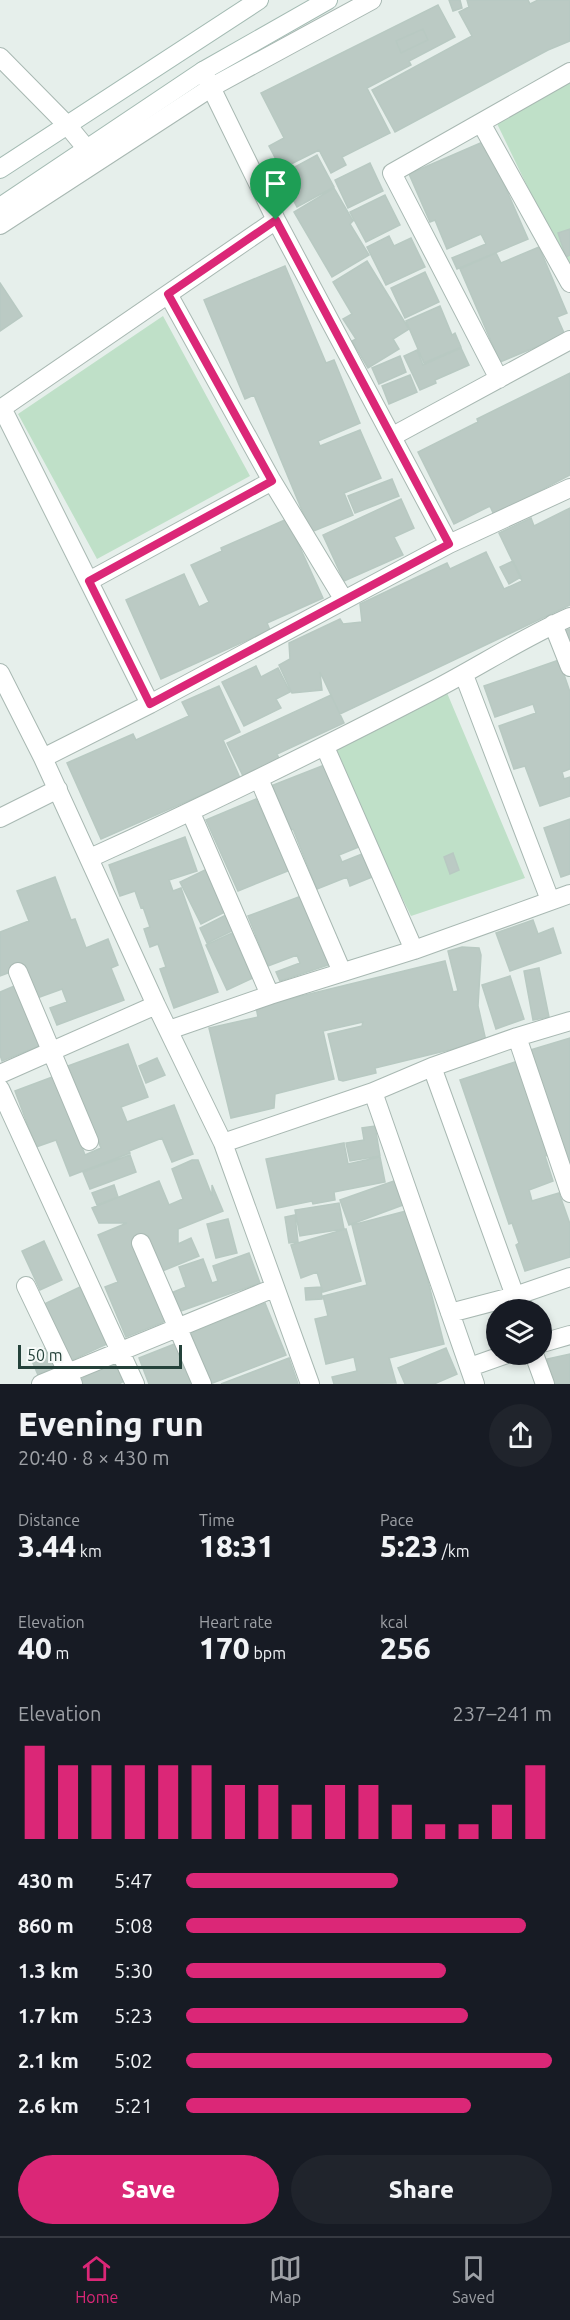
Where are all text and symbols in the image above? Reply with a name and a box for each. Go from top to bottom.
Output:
pin [250,158,301,220]
icon: arrive [259,167,292,200]
map controls [486,1299,552,1365]
button: layers [486,1299,552,1365]
scale bar [18,1342,182,1370]
text: 50 m [27,1346,63,1364]
button: share [489,1404,552,1467]
text: Evening run [18,1405,204,1442]
text: 20:40 · 8 × 430 m [18,1446,170,1469]
text: Distance [18,1511,80,1529]
text: Time [199,1511,235,1529]
text: Pace [380,1511,414,1529]
text: 3.44 [18,1529,76,1563]
text: 18:31 [199,1529,274,1563]
text: 5:23 [380,1529,438,1563]
text: km [76,1542,102,1560]
text: /km [438,1542,470,1560]
text: Elevation [18,1613,85,1631]
text: Heart rate [199,1613,273,1631]
text: kcal [380,1613,408,1631]
text: 40 [18,1631,52,1665]
text: 170 [199,1631,250,1665]
text: 256 [380,1631,431,1665]
text: m [52,1644,69,1662]
text: bpm [250,1644,286,1662]
text: Elevation [18,1702,101,1725]
text: 237–241 m [453,1702,552,1725]
text: 430 m [18,1869,74,1892]
text: 5:47 [114,1869,153,1892]
text: 860 m [18,1914,74,1937]
text: 5:08 [114,1914,153,1937]
text: 1.3 km [18,1959,79,1982]
text: 5:30 [114,1959,153,1982]
text: 1.7 km [18,2004,79,2027]
text: 5:23 [114,2004,153,2027]
text: 2.1 km [18,2049,79,2072]
text: 5:02 [114,2049,153,2072]
text: 2.6 km [18,2094,79,2117]
text: 5:21 [114,2094,153,2117]
button: Save [18,2155,279,2224]
button: Share [291,2155,552,2224]
tab: Home [75,2252,118,2306]
tab: Map [269,2252,302,2306]
tab: Saved [452,2252,495,2306]

